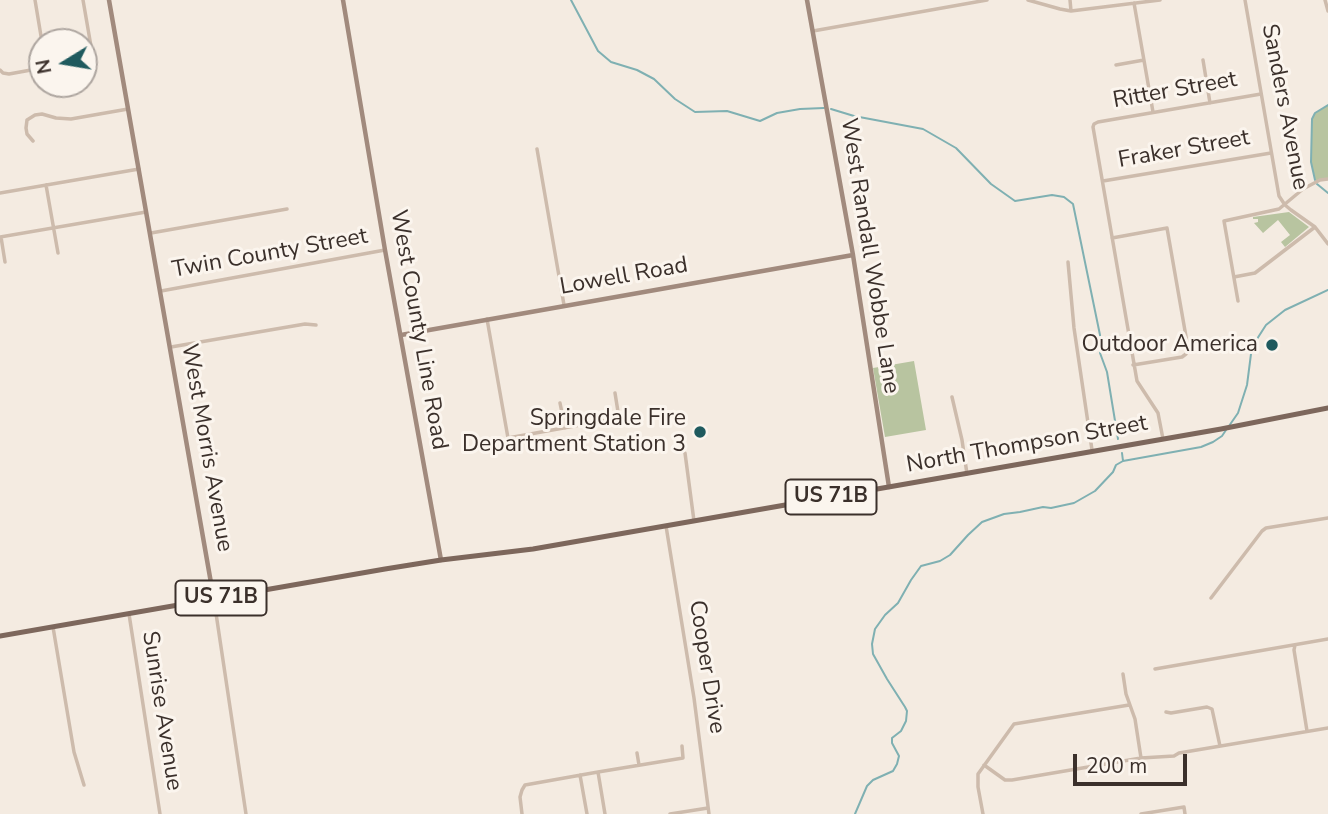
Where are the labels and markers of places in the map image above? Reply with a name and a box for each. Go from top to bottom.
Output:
place label: Outdoor America [1081,331,1258,359]
marker: Outdoor America [1264,337,1280,353]
place label: Springdale Fire Department Station 3 [462,405,686,459]
marker: Springdale Fire Department Station 3 [692,424,708,440]

